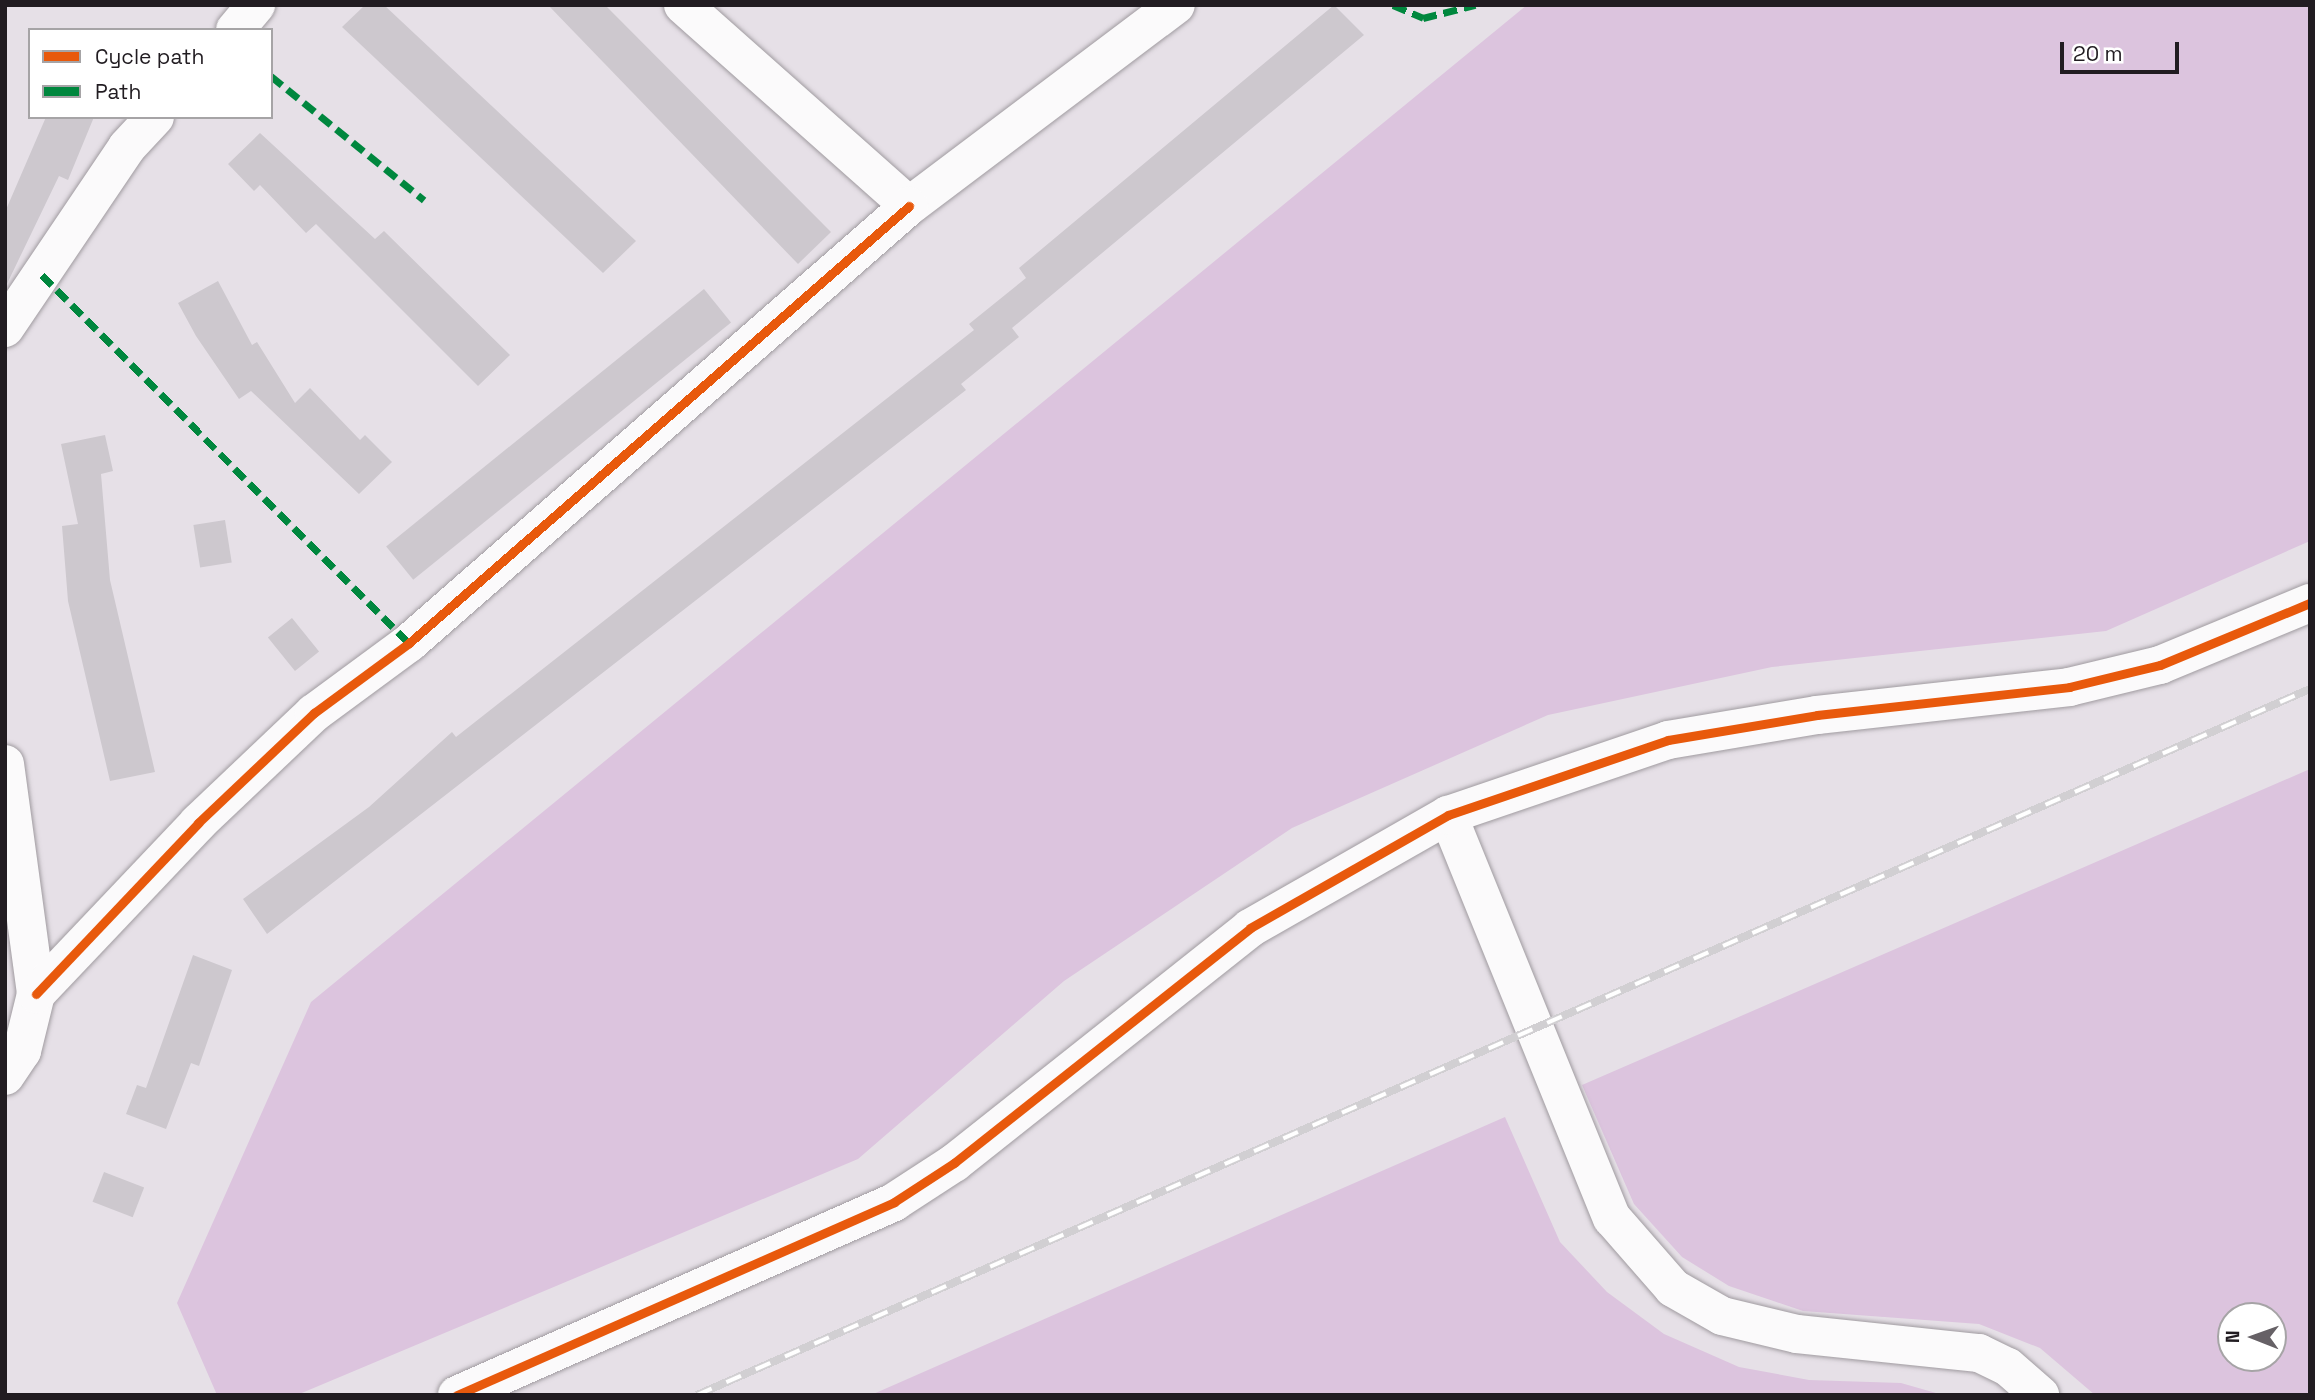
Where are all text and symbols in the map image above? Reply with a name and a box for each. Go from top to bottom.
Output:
legend [28,28,273,119]
scale bar [2063,28,2182,72]
text: 20 m [2073,40,2123,67]
text: Cycle path [95,43,204,70]
text: Path [95,78,141,105]
north arrow [2217,1302,2287,1372]
text: N [2220,1330,2245,1343]

